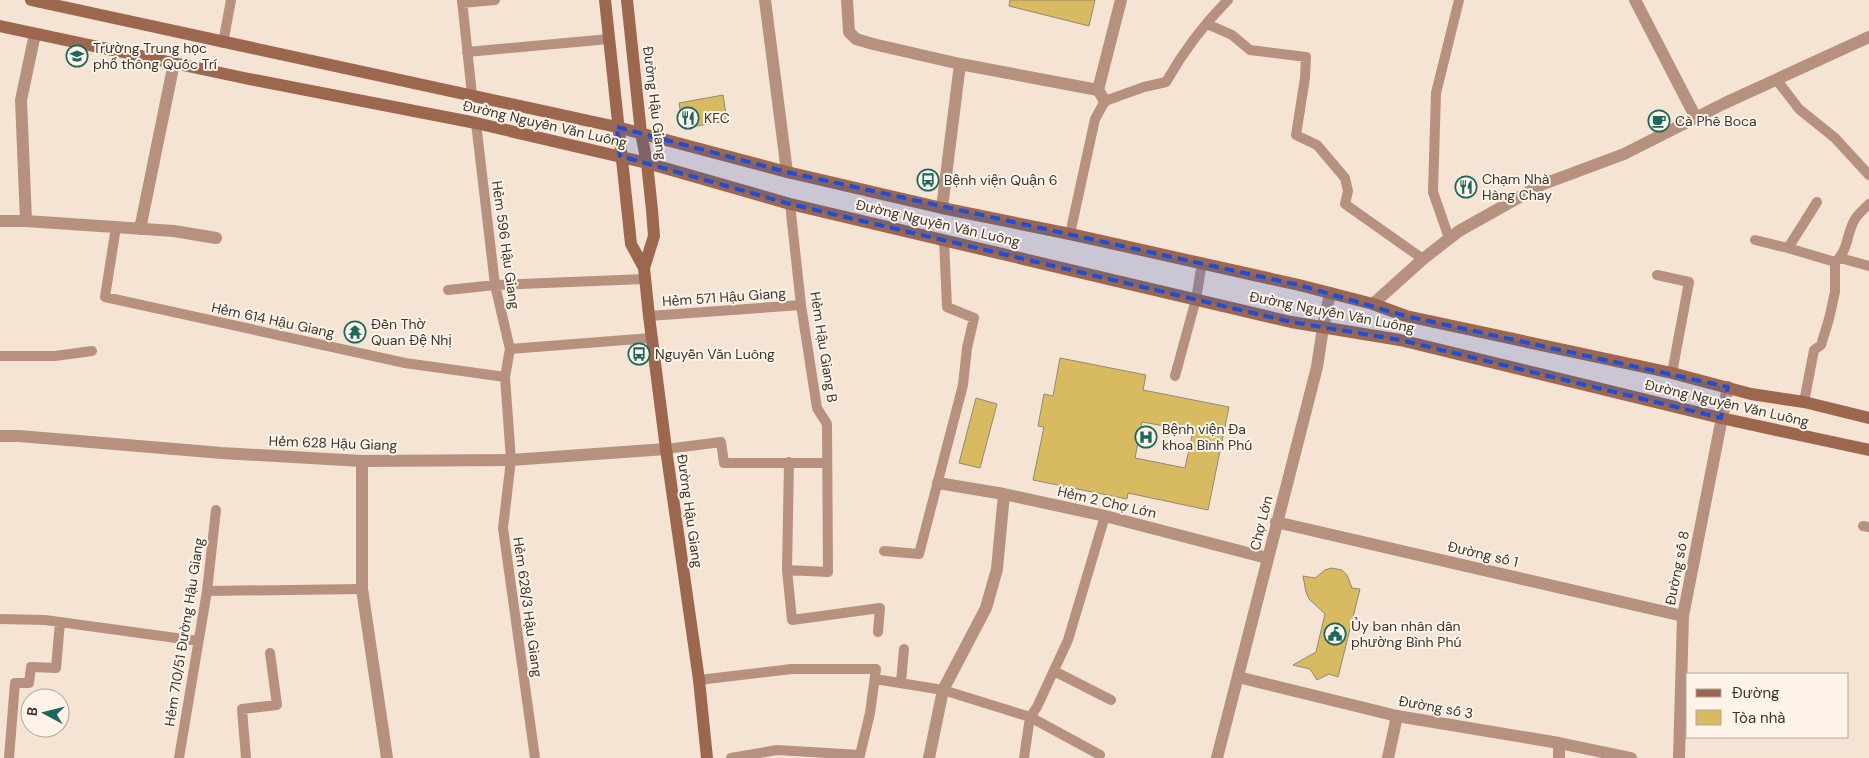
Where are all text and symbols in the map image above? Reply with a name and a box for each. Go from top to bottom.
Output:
place label: Trường Trung học phổ thông Quốc Trí [93,39,218,73]
school or university icon: Trường Trung học phổ thông Quốc Trí [65,44,89,68]
street label: Đường Hậu Giang [639,45,671,161]
street label: Đường Nguyễn Văn Luông [461,96,629,152]
restaurant icon: KFC [676,106,700,130]
place label: KFC [704,109,730,127]
cafe icon: Cà Phê Boca [1647,109,1671,133]
place label: Cà Phê Boca [1675,112,1757,130]
bus stop icon: Bệnh viện Quận 6 [916,168,940,192]
place label: Chạm Nhà Hàng Chay [1482,170,1552,204]
place label: Bệnh viện Quận 6 [944,171,1058,189]
restaurant icon: Chạm Nhà Hàng Chay [1454,175,1478,199]
street label: Hẻm 596 Hậu Giang [488,180,524,311]
street label: Đường Nguyễn Văn Luông [854,195,1022,251]
street label: Hẻm 571 Hậu Giang [662,284,787,310]
street label: Đường Nguyễn Văn Luông [1248,287,1416,337]
street label: Hẻm Hậu Giang B [806,290,842,404]
street label: Hẻm 614 Hậu Giang [210,298,336,342]
place label: Đền Thờ Quan Đệ Nhị [371,315,452,349]
temple icon: Đền Thờ Quan Đệ Nhị [343,320,367,344]
bus stop icon: Nguyễn Văn Luông [627,342,651,366]
place label: Nguyễn Văn Luông [655,345,775,363]
street label: Đường Nguyễn Văn Luông [1643,375,1811,431]
place label: Bệnh viện Đa khoa Bình Phú [1162,420,1252,454]
hospital icon: Bệnh viện Đa khoa Bình Phú [1134,425,1158,449]
street label: Hẻm 628 Hậu Giang [268,432,398,454]
street label: Đường Hậu Giang [673,453,707,569]
street label: Hẻm 2 Chợ Lớn [1056,482,1158,522]
street label: Chợ Lớn [1246,494,1276,552]
street label: Đường số 8 [1661,529,1693,607]
street label: Hẻm 710/51 Đường Hậu Giang [160,536,208,728]
street label: Hẻm 628/3 Hậu Giang [509,536,547,678]
street label: Đường số 1 [1446,537,1520,571]
place label: Ủy ban nhân dân phường Bình Phú [1351,617,1462,651]
public building icon: Ủy ban nhân dân phường Bình Phú [1323,622,1347,646]
legend [1686,673,1849,738]
text: Đường [1732,683,1780,703]
north arrow [20,688,70,738]
street label: Đường số 3 [1397,692,1475,722]
text: B [23,706,42,717]
text: Tòa nhà [1732,708,1786,728]

